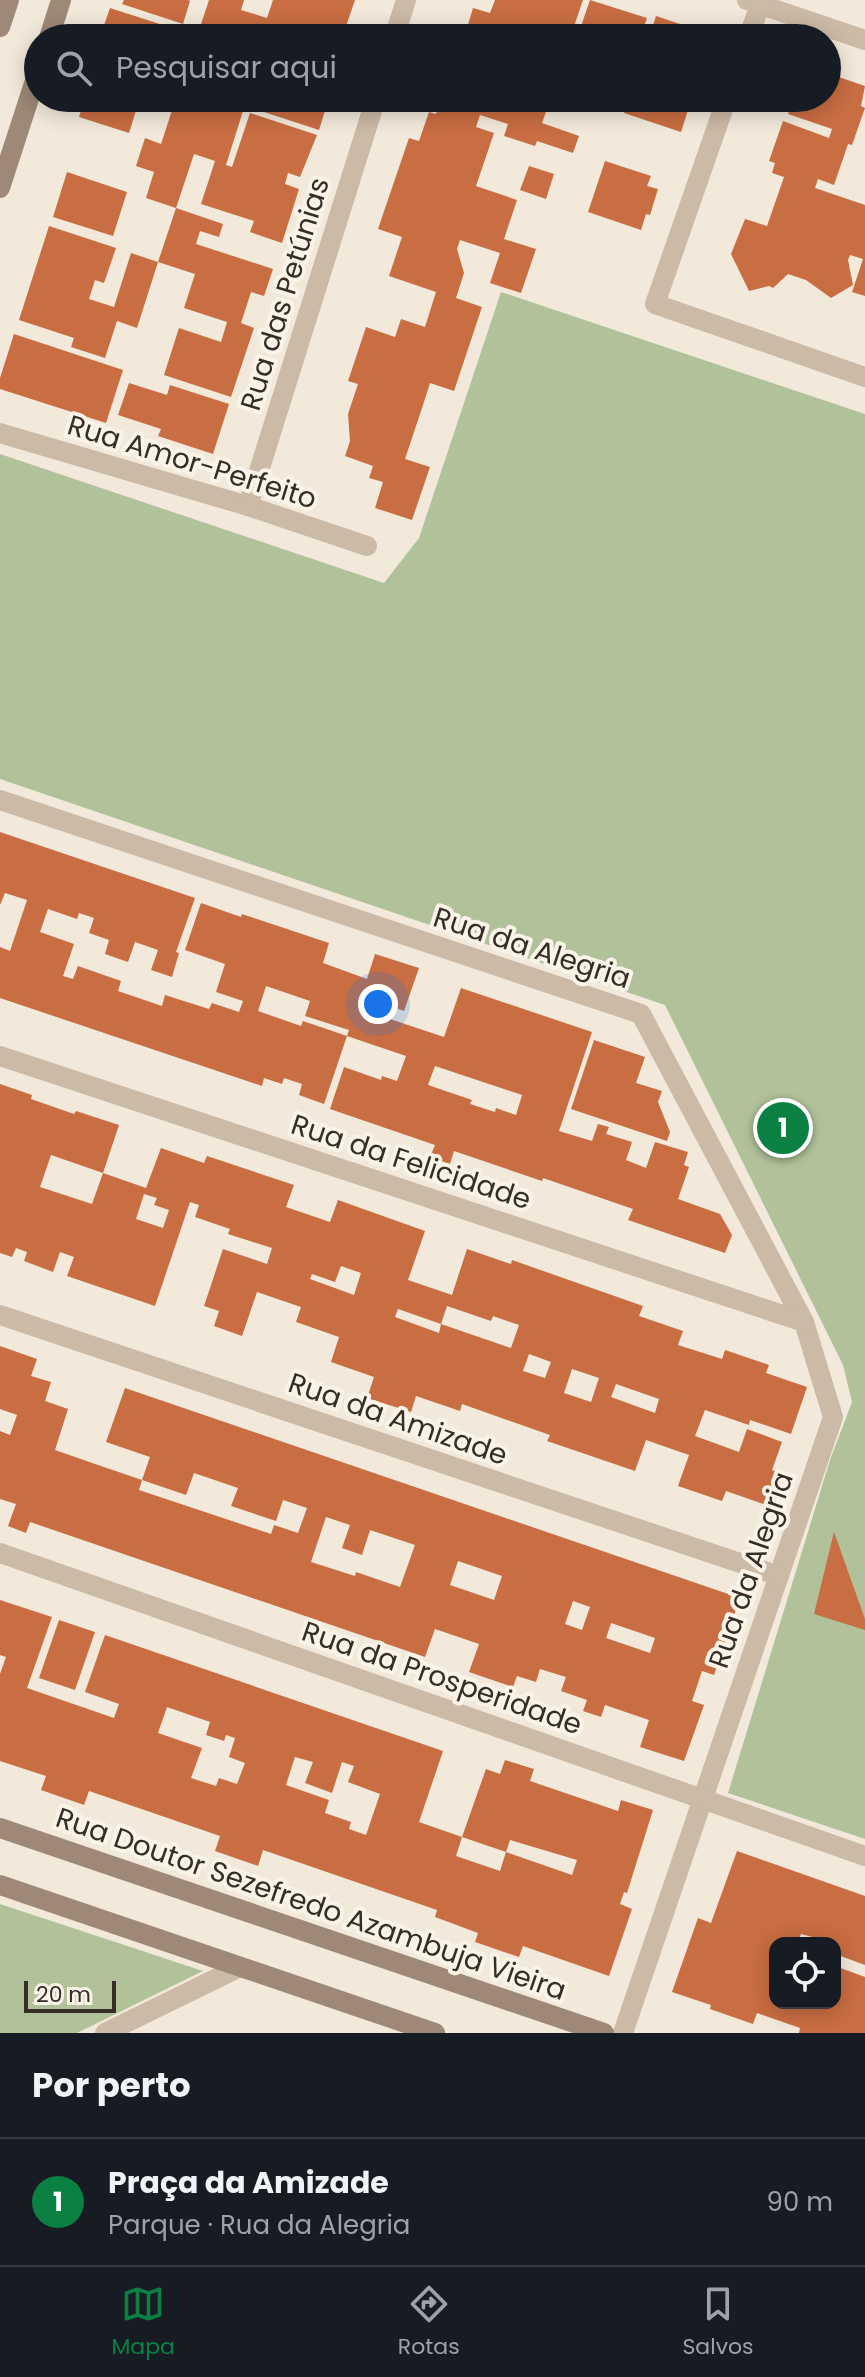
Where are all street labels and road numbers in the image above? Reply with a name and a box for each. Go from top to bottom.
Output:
street label: Rua das Petúnias [231,173,339,415]
street label: Rua Amor-Perfeito [63,406,321,518]
street label: Rua da Alegria [428,898,636,998]
street label: Rua da Felicidade [286,1105,536,1219]
street label: Rua da Amizade [283,1363,513,1475]
street label: Rua da Alegria [699,1467,803,1673]
street label: Rua da Prosperidade [297,1612,587,1744]
street label: Rua Doutor Sezefredo Azambuja Vieira [51,1798,571,2010]

